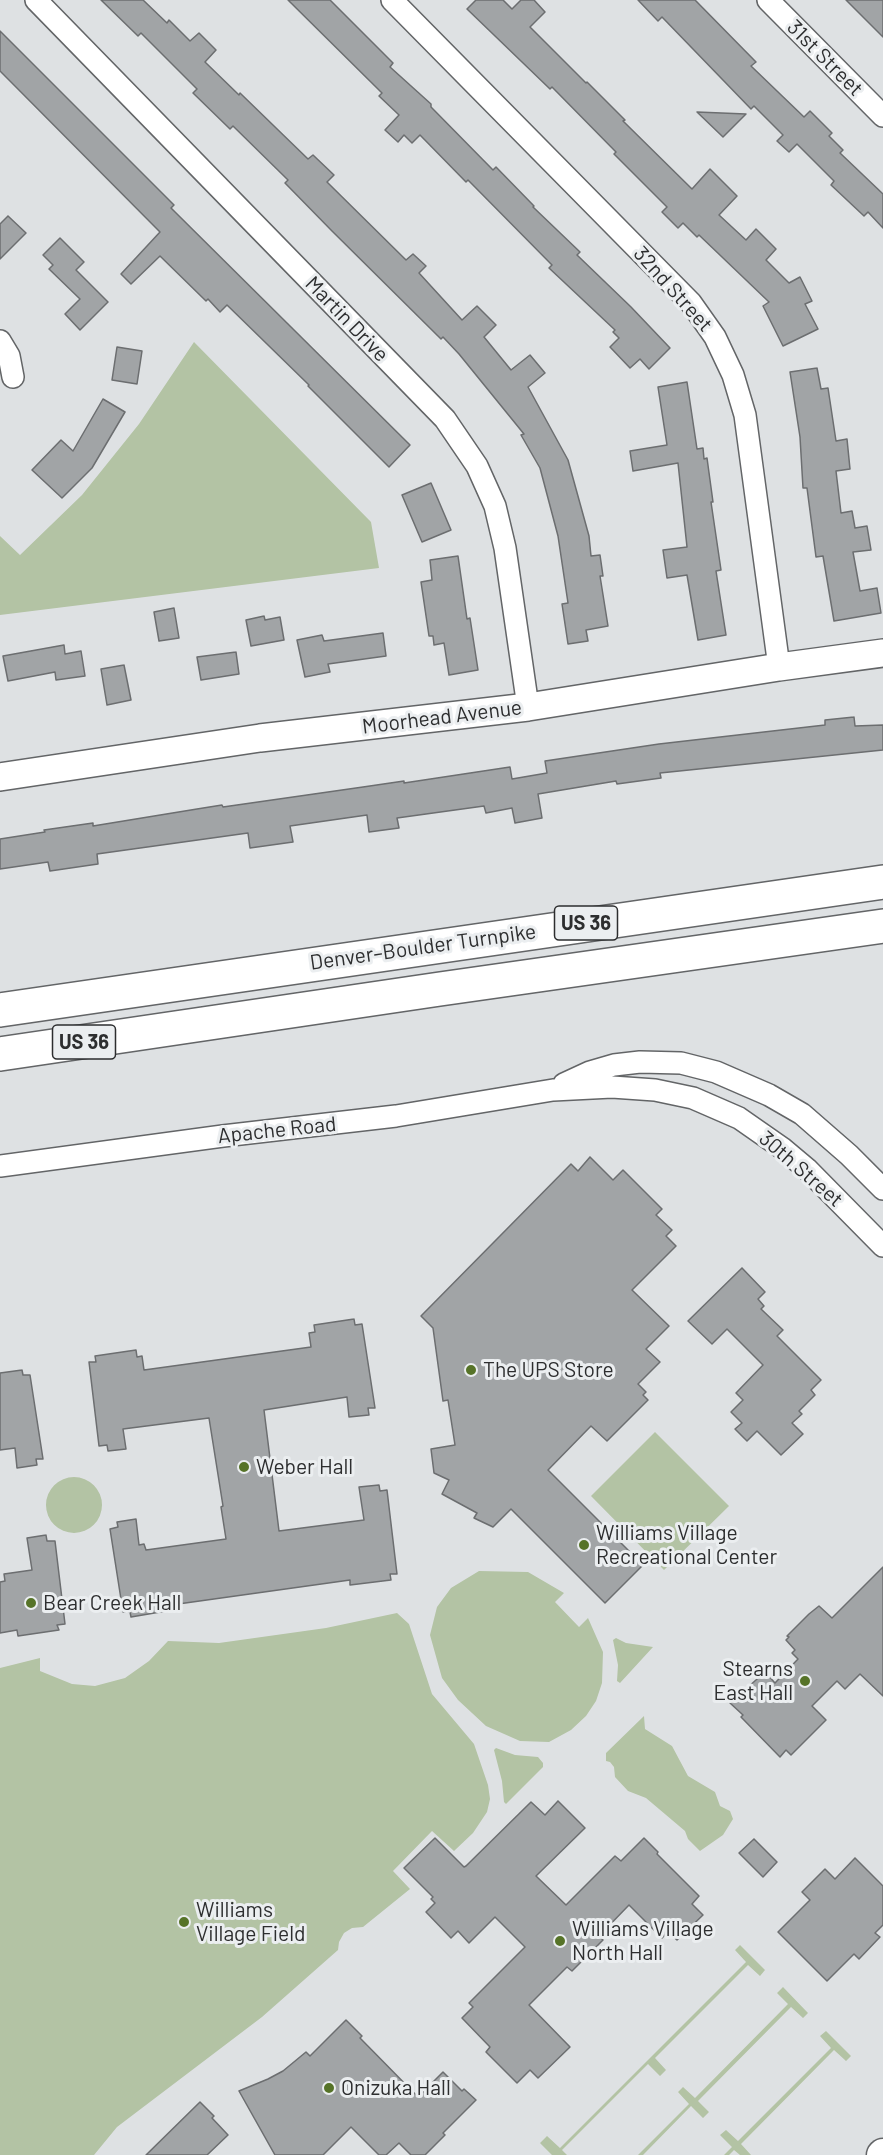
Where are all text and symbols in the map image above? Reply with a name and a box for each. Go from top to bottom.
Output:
street label: 31st Street [782,15,868,101]
street label: 32nd Street [628,241,718,337]
street label: Martin Drive [300,271,394,367]
street label: Moorhead Avenue [361,695,523,739]
road number: US 36 [554,906,618,940]
street label: Denver–Boulder Turnpike [308,919,538,975]
road number: US 36 [52,1025,116,1059]
street label: Apache Road [217,1111,337,1149]
street label: 30th Street [754,1126,848,1212]
place label: The UPS Store [483,1357,614,1383]
marker: The UPS Store [464,1363,478,1377]
place label: Weber Hall [256,1454,353,1480]
marker: Weber Hall [237,1460,251,1474]
place label: Williams Village Recreational Center [596,1520,777,1570]
marker: Williams Village Recreational Center [577,1538,591,1552]
place label: Bear Creek Hall [43,1590,181,1616]
marker: Bear Creek Hall [24,1596,38,1610]
place label: Stearns East Hall [714,1656,793,1706]
marker: Stearns East Hall [798,1674,812,1688]
place label: Williams Village Field [196,1897,306,1947]
marker: Williams Village Field [177,1915,191,1929]
place label: Williams Village North Hall [572,1916,714,1966]
marker: Williams Village North Hall [553,1934,567,1948]
place label: Onizuka Hall [341,2075,451,2101]
marker: Onizuka Hall [322,2081,336,2095]

